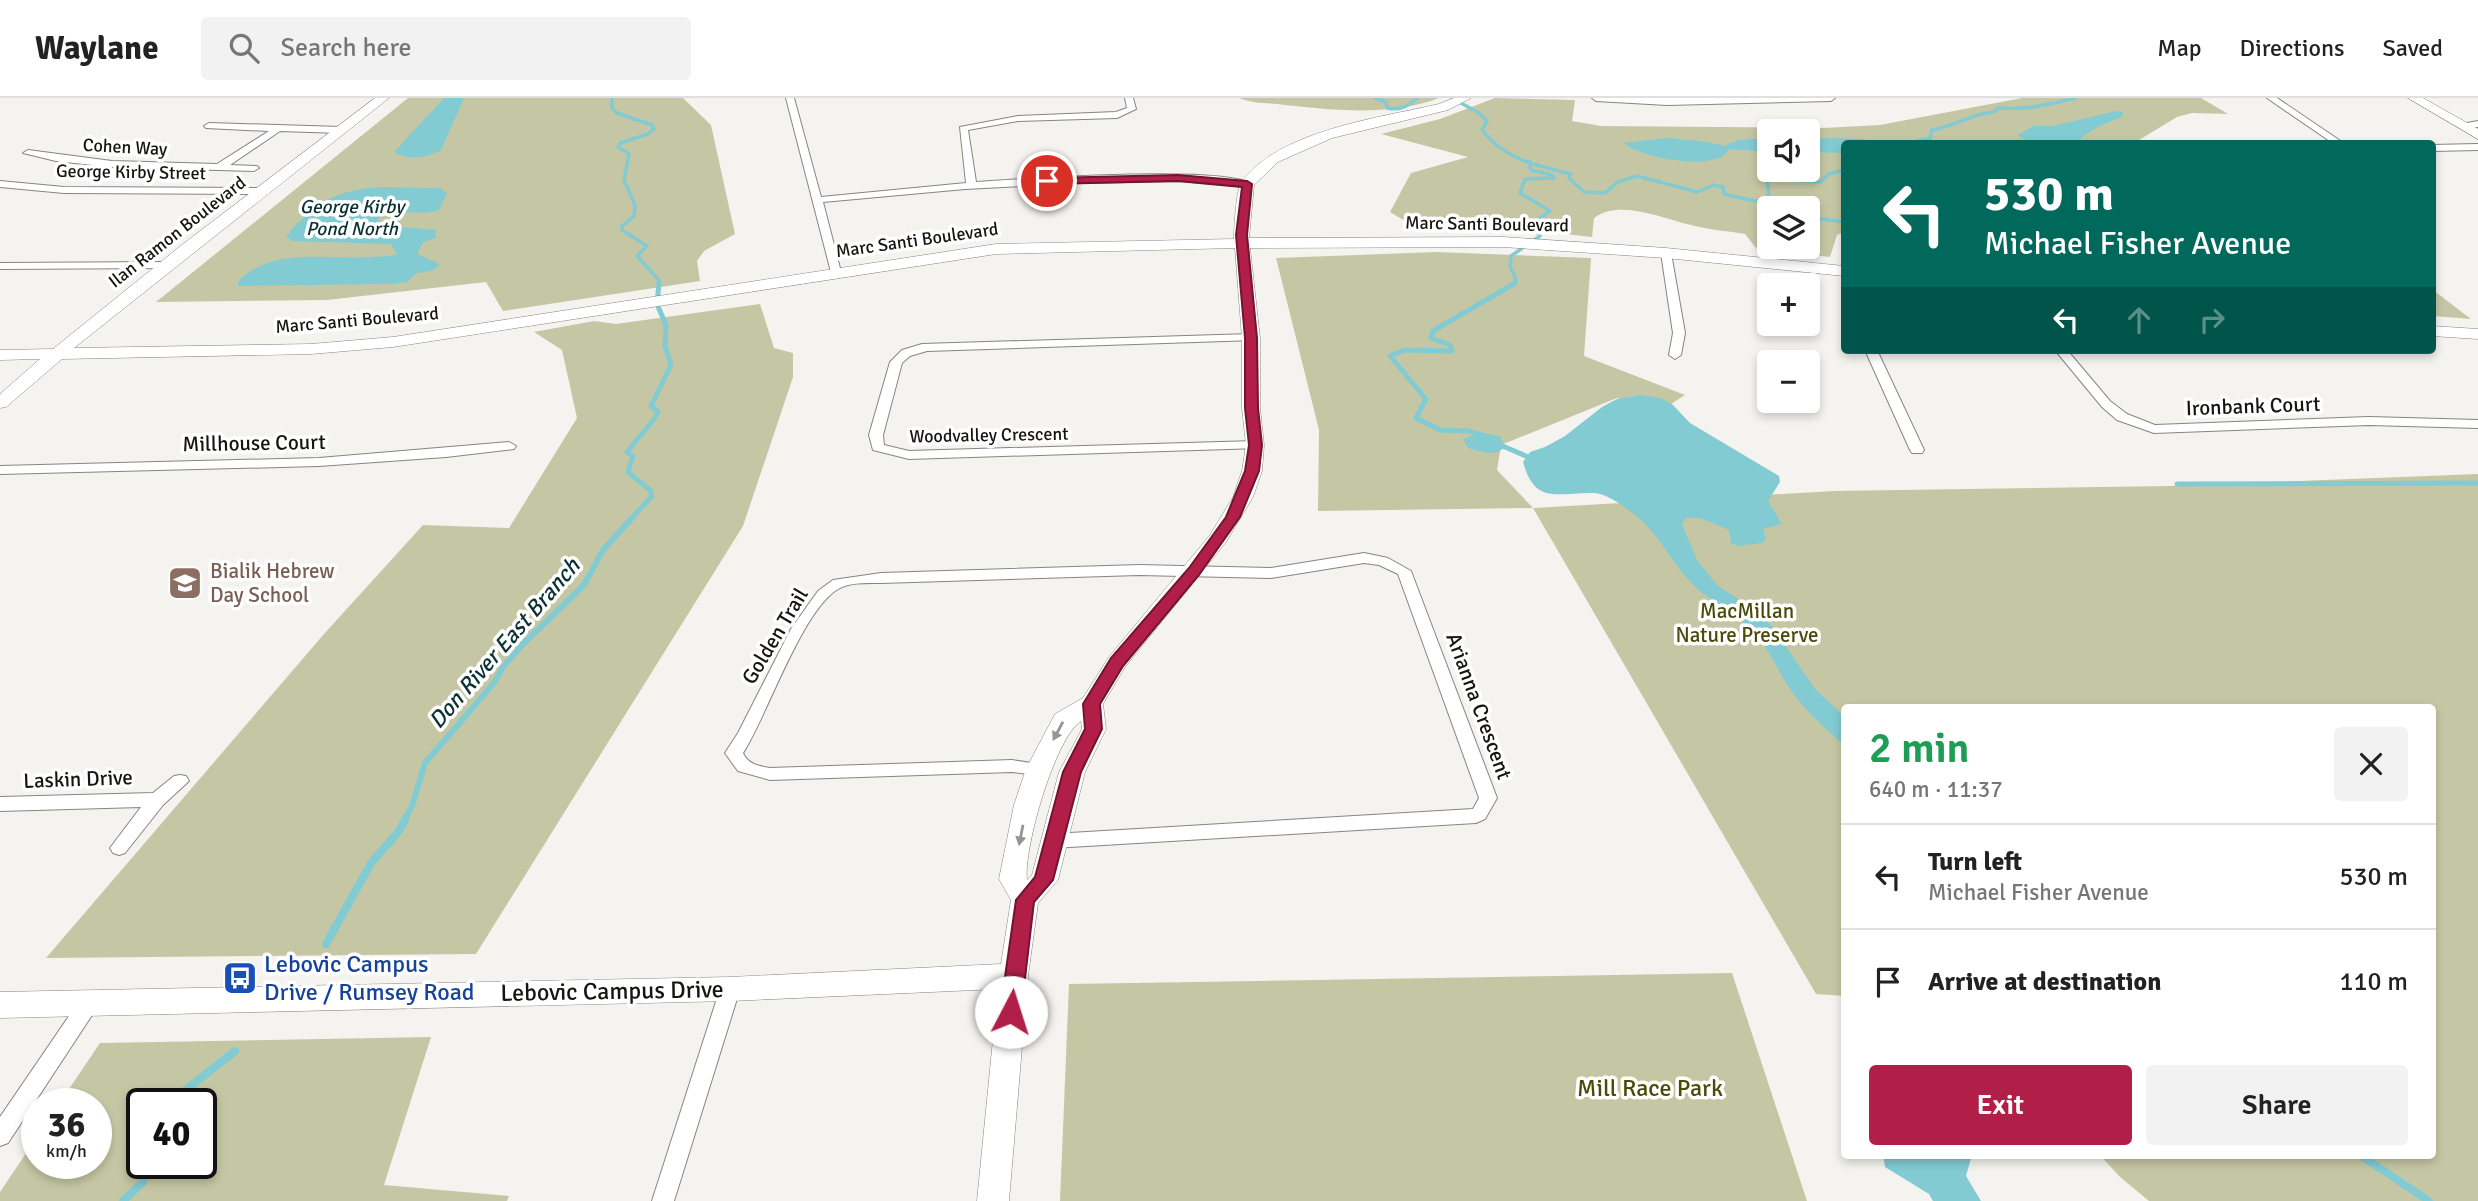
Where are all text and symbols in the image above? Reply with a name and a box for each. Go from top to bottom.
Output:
search box [201,17,691,80]
text: Waylane [35,28,159,69]
icon: search [225,29,263,67]
text: Search here [281,32,412,64]
text: Map [2157,33,2202,63]
text: Directions [2240,33,2345,63]
text: Saved [2383,33,2443,63]
map controls [1757,119,1820,413]
button: sound [1757,119,1820,182]
street label: Cohen Way [82,134,168,160]
pin [1017,151,1077,211]
street label: George Kirby Street [56,160,206,184]
icon: arrive [1028,162,1066,200]
text: 530 m [1984,164,2114,224]
icon: left [1869,168,1960,259]
street label: Ilan Ramon Boulevard [104,172,250,292]
water label: George Kirby Pond North [300,195,406,241]
button: layers [1757,196,1820,259]
street label: Marc Santi Boulevard [1405,212,1569,236]
street label: Marc Santi Boulevard [834,218,1000,262]
text: Michael Fisher Avenue [1984,224,2291,263]
button: + [1757,273,1820,336]
icon: left [2047,301,2085,339]
icon: ahead [2120,301,2158,339]
icon: right [2193,301,2231,339]
street label: Marc Santi Boulevard [274,302,440,338]
button: − [1757,350,1820,413]
street label: Ironbank Court [2185,391,2321,421]
street label: Woodvalley Crescent [909,423,1069,447]
street label: Millhouse Court [182,429,326,457]
water label: Don River East Branch [422,551,587,735]
place label: Bialik Hebrew Day School [210,558,334,608]
school or university icon: Bialik Hebrew Day School [166,564,204,602]
street label: Golden Trail [736,583,814,689]
park label: MacMillan Nature Preserve [1675,598,1819,648]
street label: Arianna Crescent [1440,629,1518,783]
one-way arrow [1053,721,1065,741]
text: 2 min [1869,723,1970,774]
button: close [2334,727,2408,801]
street label: Laskin Drive [23,764,133,794]
text: 640 m · 11:37 [1869,775,2003,804]
one-way arrow [1015,824,1026,846]
text: Turn left [1928,846,2022,878]
icon: left [1869,858,1907,896]
text: 530 m [2339,861,2408,893]
text: Michael Fisher Avenue [1928,878,2149,907]
place label: Lebovic Campus Drive / Rumsey Road [264,949,475,1007]
bus stop icon: Lebovic Campus Drive / Rumsey Road [221,959,259,997]
icon: arrive [1869,963,1907,1001]
text: Arrive at destination [1928,966,2161,998]
text: 110 m [2339,966,2408,998]
street label: Lebovic Campus Drive [500,974,724,1008]
position arrow [974,975,1048,1049]
button: Exit [1869,1065,2132,1145]
button: Share [2146,1065,2408,1145]
park label: Mill Race Park [1577,1073,1723,1103]
speed limit sign: 40 [126,1088,217,1179]
text: 36 [48,1103,85,1146]
text: km/h [46,1140,87,1162]

